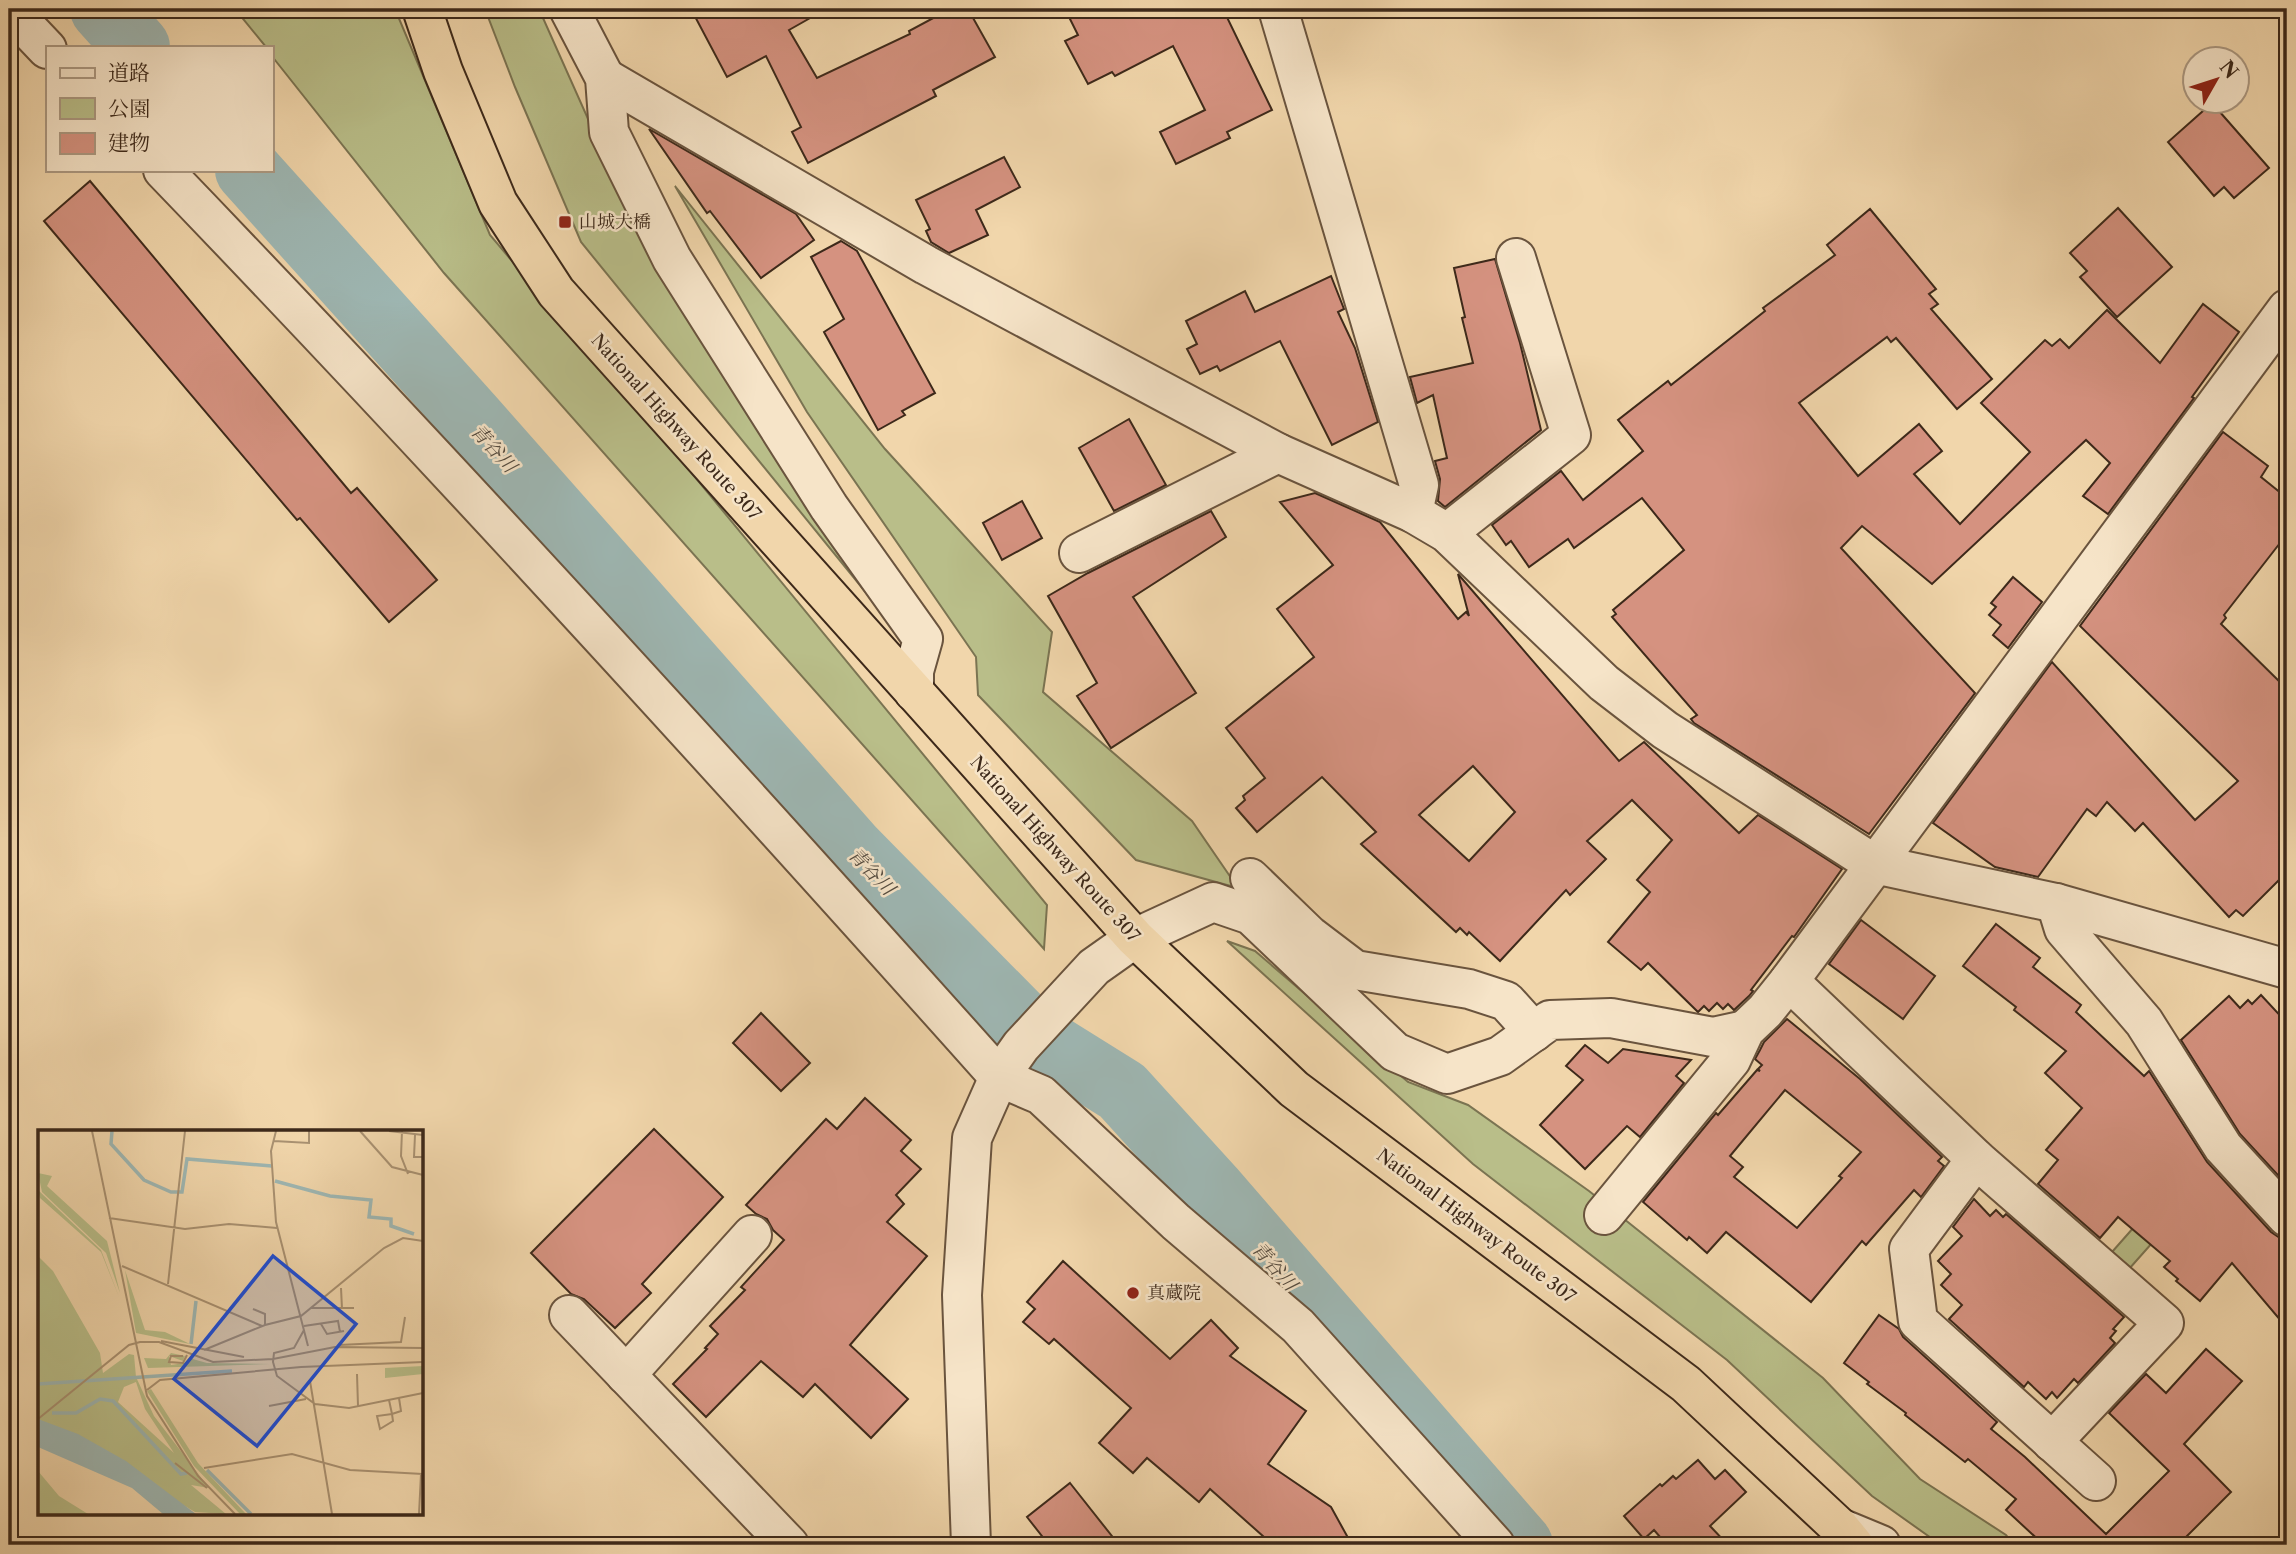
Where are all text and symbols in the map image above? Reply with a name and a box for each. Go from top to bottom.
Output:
legend [46,46,273,172]
north arrow [2180,46,2250,116]
text: N [2215,56,2243,83]
text: 道路 [108,60,150,85]
text: 公園 [108,96,150,121]
text: 建物 [108,130,150,155]
place label: 山城大橋 [579,211,651,233]
marker: 山城大橋 [557,214,573,230]
street label: National Highway Route 307 [586,329,766,525]
water label: 青谷川 [466,419,523,479]
street label: National Highway Route 307 [965,751,1145,947]
water label: 青谷川 [844,843,901,901]
inset map [38,1130,424,1516]
street label: National Highway Route 307 [1372,1144,1580,1308]
water label: 青谷川 [1247,1237,1303,1297]
place label: 真蔵院 [1147,1282,1201,1304]
marker: 真蔵院 [1125,1285,1141,1301]

